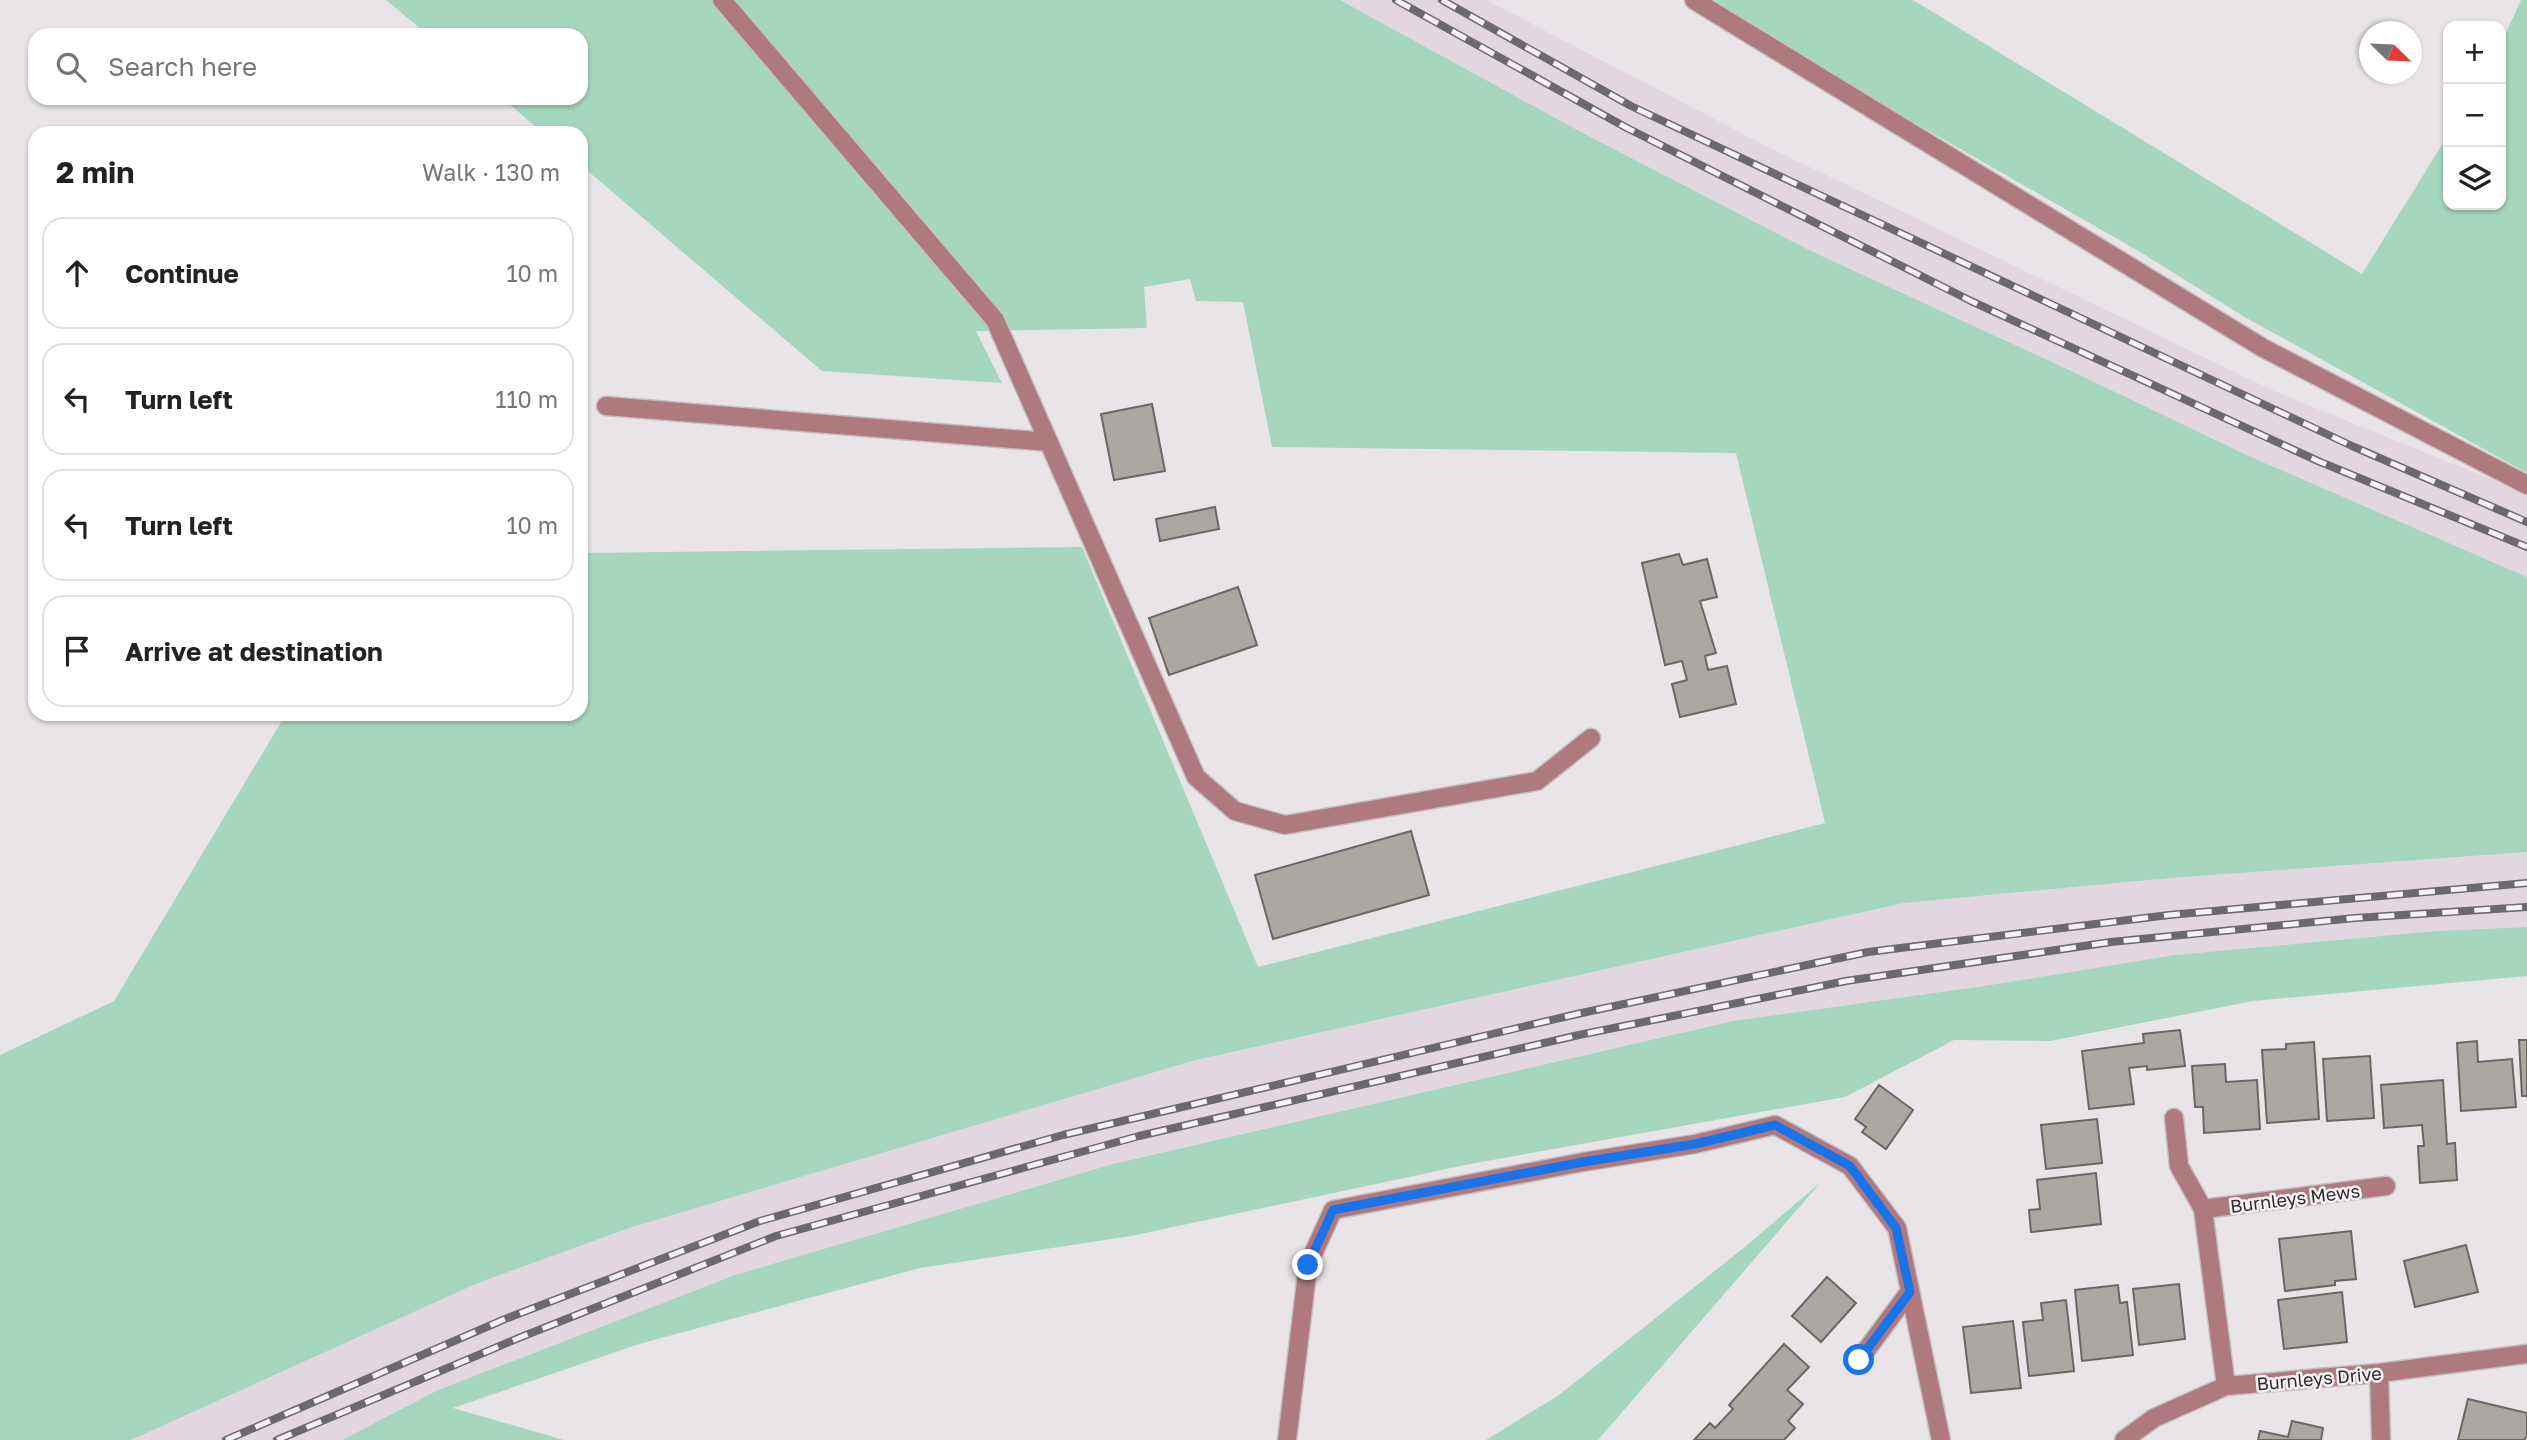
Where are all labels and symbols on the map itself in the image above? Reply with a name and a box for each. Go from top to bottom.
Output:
north arrow [2359,21,2422,84]
street label: Burnleys Mews [2229,1179,2361,1217]
route end [1292,1249,1323,1280]
route start [1843,1344,1874,1375]
street label: Burnleys Drive [2256,1362,2382,1394]

